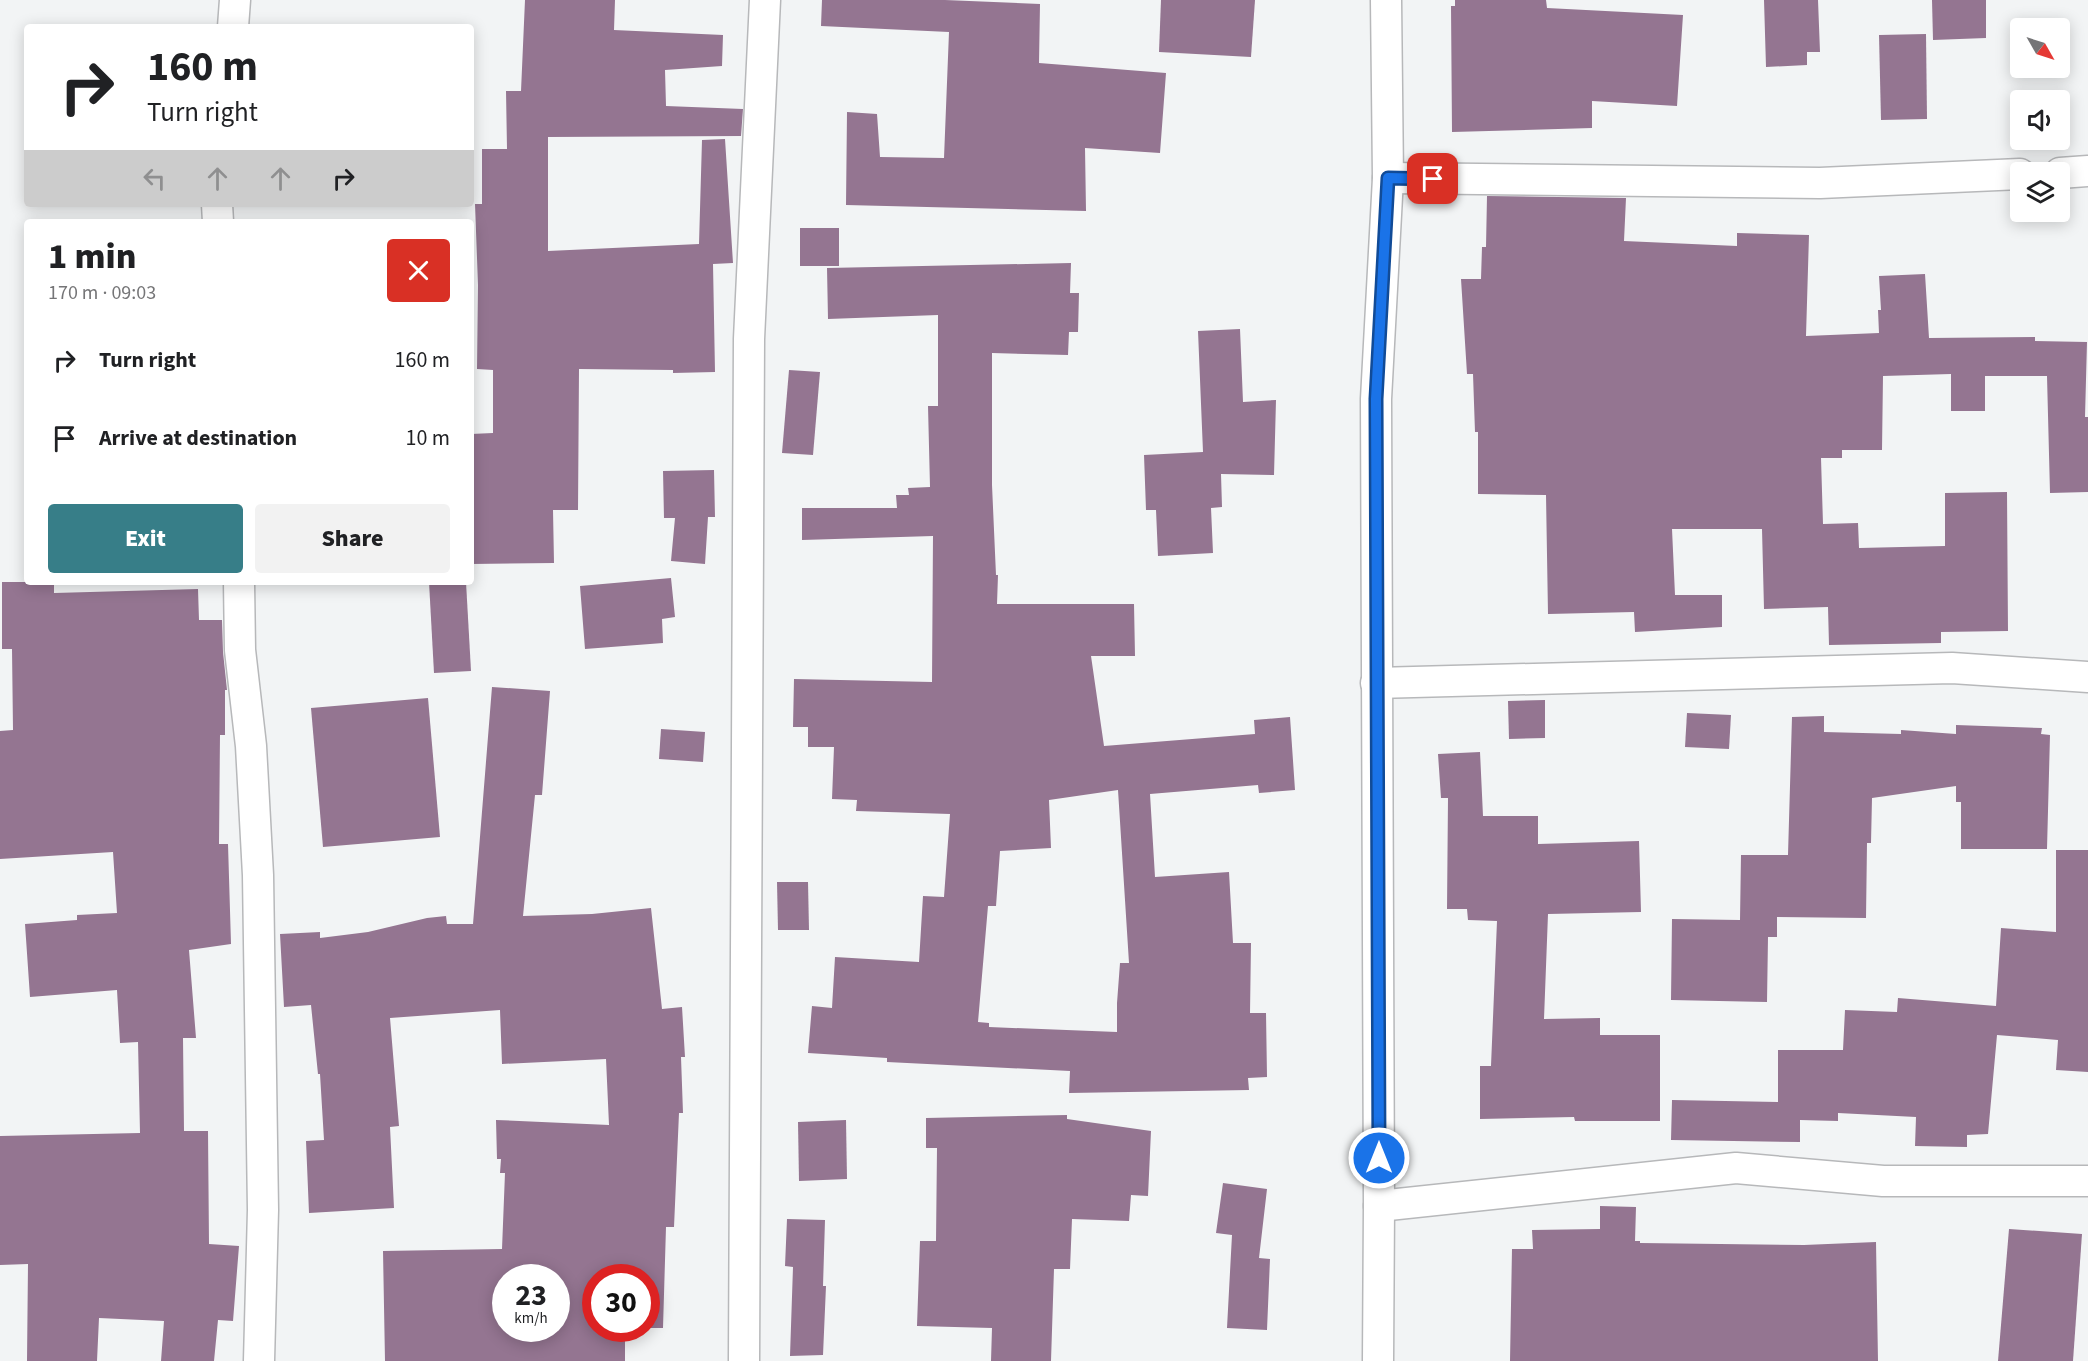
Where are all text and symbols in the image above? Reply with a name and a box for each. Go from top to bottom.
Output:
north arrow [2010,18,2070,78]
map controls [2010,18,2070,222]
text: 160 m [147,37,258,97]
icon: right [48,48,126,126]
button: sound [2010,90,2070,150]
text: Turn right [147,93,258,132]
pin [1407,153,1458,204]
icon: left [138,162,171,195]
icon: ahead [201,162,234,195]
icon: ahead [264,162,297,195]
icon: right [327,162,360,195]
icon: arrive [1416,162,1449,195]
button: layers [2010,162,2070,222]
text: 1 min [48,231,136,282]
button: close [387,239,450,302]
text: 170 m · 09:03 [48,279,156,307]
icon: right [48,344,81,377]
text: Turn right [99,344,196,376]
text: 160 m [395,344,450,376]
icon: arrive [48,422,81,455]
text: Arrive at destination [99,422,297,454]
text: 10 m [405,422,450,454]
button: Exit [48,504,243,573]
button: Share [255,504,450,573]
position arrow [1347,1126,1411,1190]
speed limit sign: 30 [582,1264,660,1342]
text: 23 [515,1274,547,1317]
text: km/h [514,1308,548,1329]

